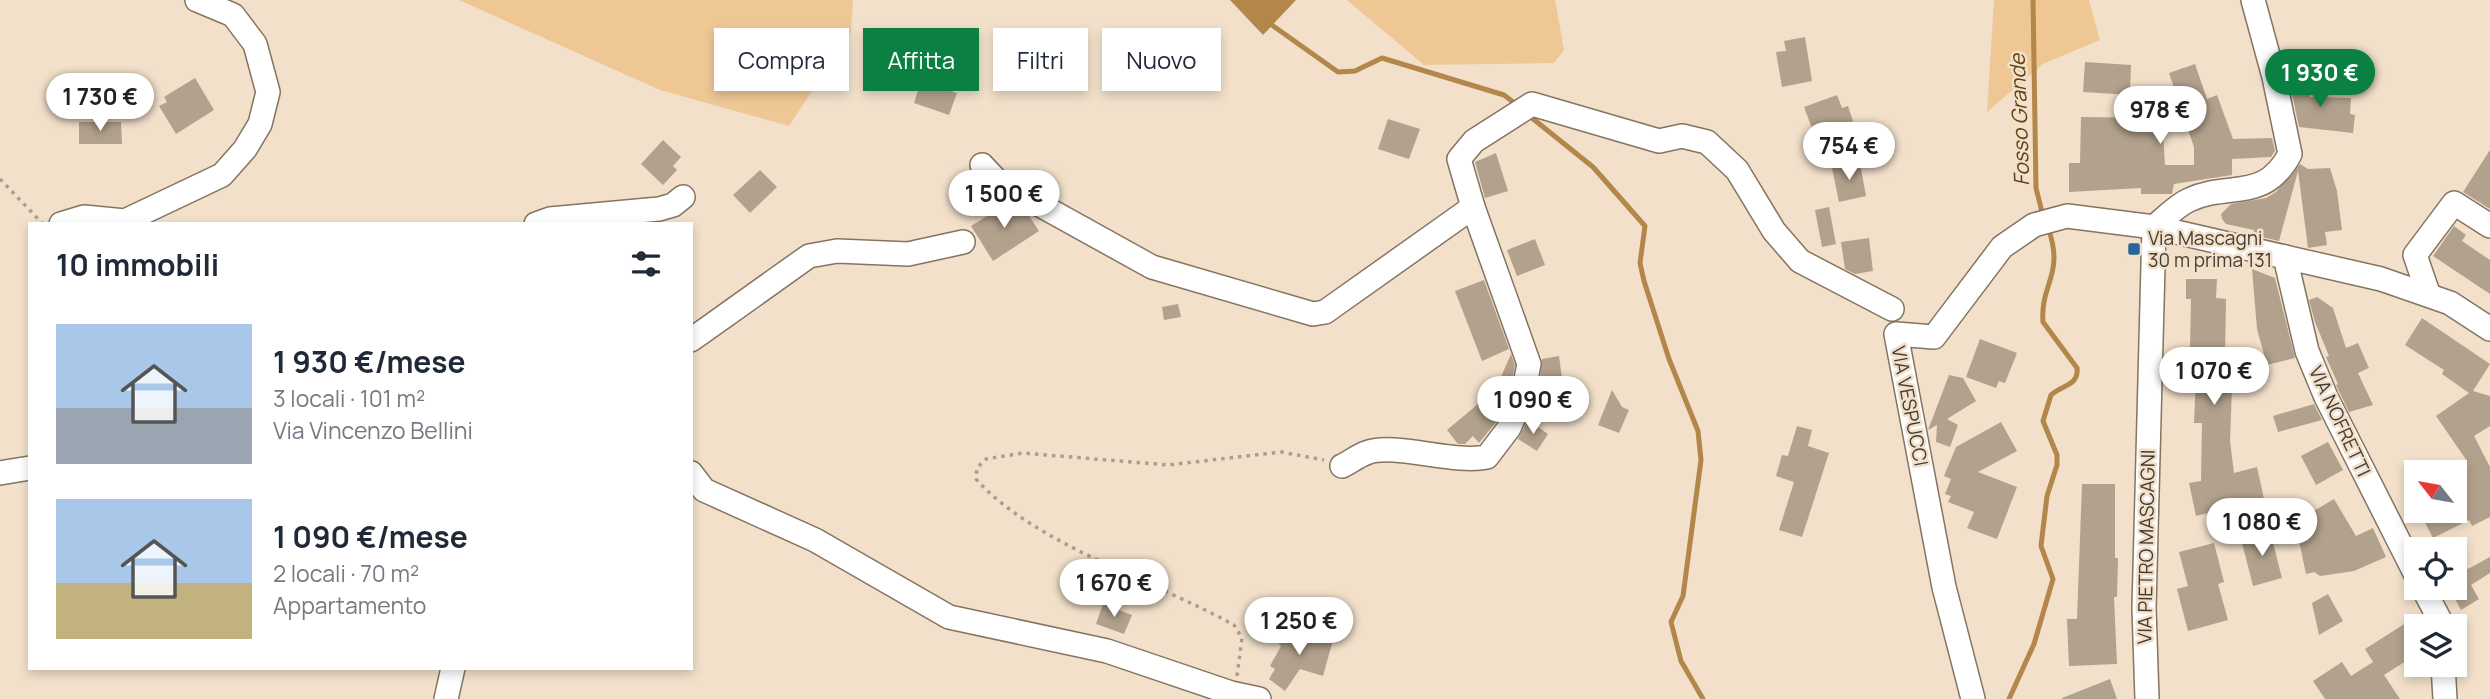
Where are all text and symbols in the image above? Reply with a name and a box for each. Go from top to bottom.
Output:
chip: Compra [714,28,849,91]
chip: Affitta [863,28,979,91]
chip: Filtri [993,28,1088,91]
chip: Nuovo [1102,28,1221,91]
pin: 1 930 € [2255,50,2385,109]
water label: Fosso Grande [2003,52,2035,186]
text: 1 930 € [2281,56,2359,88]
pin: 1 730 € [35,74,165,133]
text: 1 730 € [62,80,138,112]
pin: 978 € [2111,86,2209,146]
text: 978 € [2130,93,2190,125]
pin: 754 € [1800,122,1898,182]
text: 754 € [1819,129,1879,161]
pin: 1 500 € [939,170,1069,230]
text: 1 500 € [965,177,1043,209]
place label: Via Mascagni 30 m prima 131 [2148,225,2272,273]
marker: Via Mascagni 30 m prima 131 [2126,241,2142,257]
text: 10 immobili [56,244,219,285]
icon: filters [627,245,665,283]
text: 1 930 €/mese [273,341,466,382]
street label: VIA VESPUCCI [1886,344,1934,468]
pin: 1 070 € [2149,348,2279,407]
icon: home [112,352,196,436]
text: 1 070 € [2175,354,2253,386]
street label: VIA NOFRETTI [2303,362,2377,480]
pin: 1 090 € [1468,376,1598,436]
text: 3 locali · 101 m² [273,382,425,414]
text: 1 090 € [1493,383,1573,415]
text: Via Vincenzo Bellini [273,414,473,446]
street label: VIA PIETRO MASCAGNI [2131,450,2161,644]
north arrow [2404,460,2468,523]
map controls [2404,460,2467,677]
pin: 1 080 € [2197,498,2327,558]
text: 1 080 € [2222,505,2302,537]
text: 1 090 €/mese [273,516,468,557]
icon: home [112,527,196,611]
button: locate [2404,537,2467,600]
text: 2 locali · 70 m² [273,557,419,589]
pin: 1 670 € [1049,560,1179,619]
text: 1 670 € [1076,566,1152,598]
text: Appartamento [273,589,426,621]
pin: 1 250 € [1234,598,1364,657]
text: 1 250 € [1260,604,1338,636]
button: layers [2404,614,2467,677]

